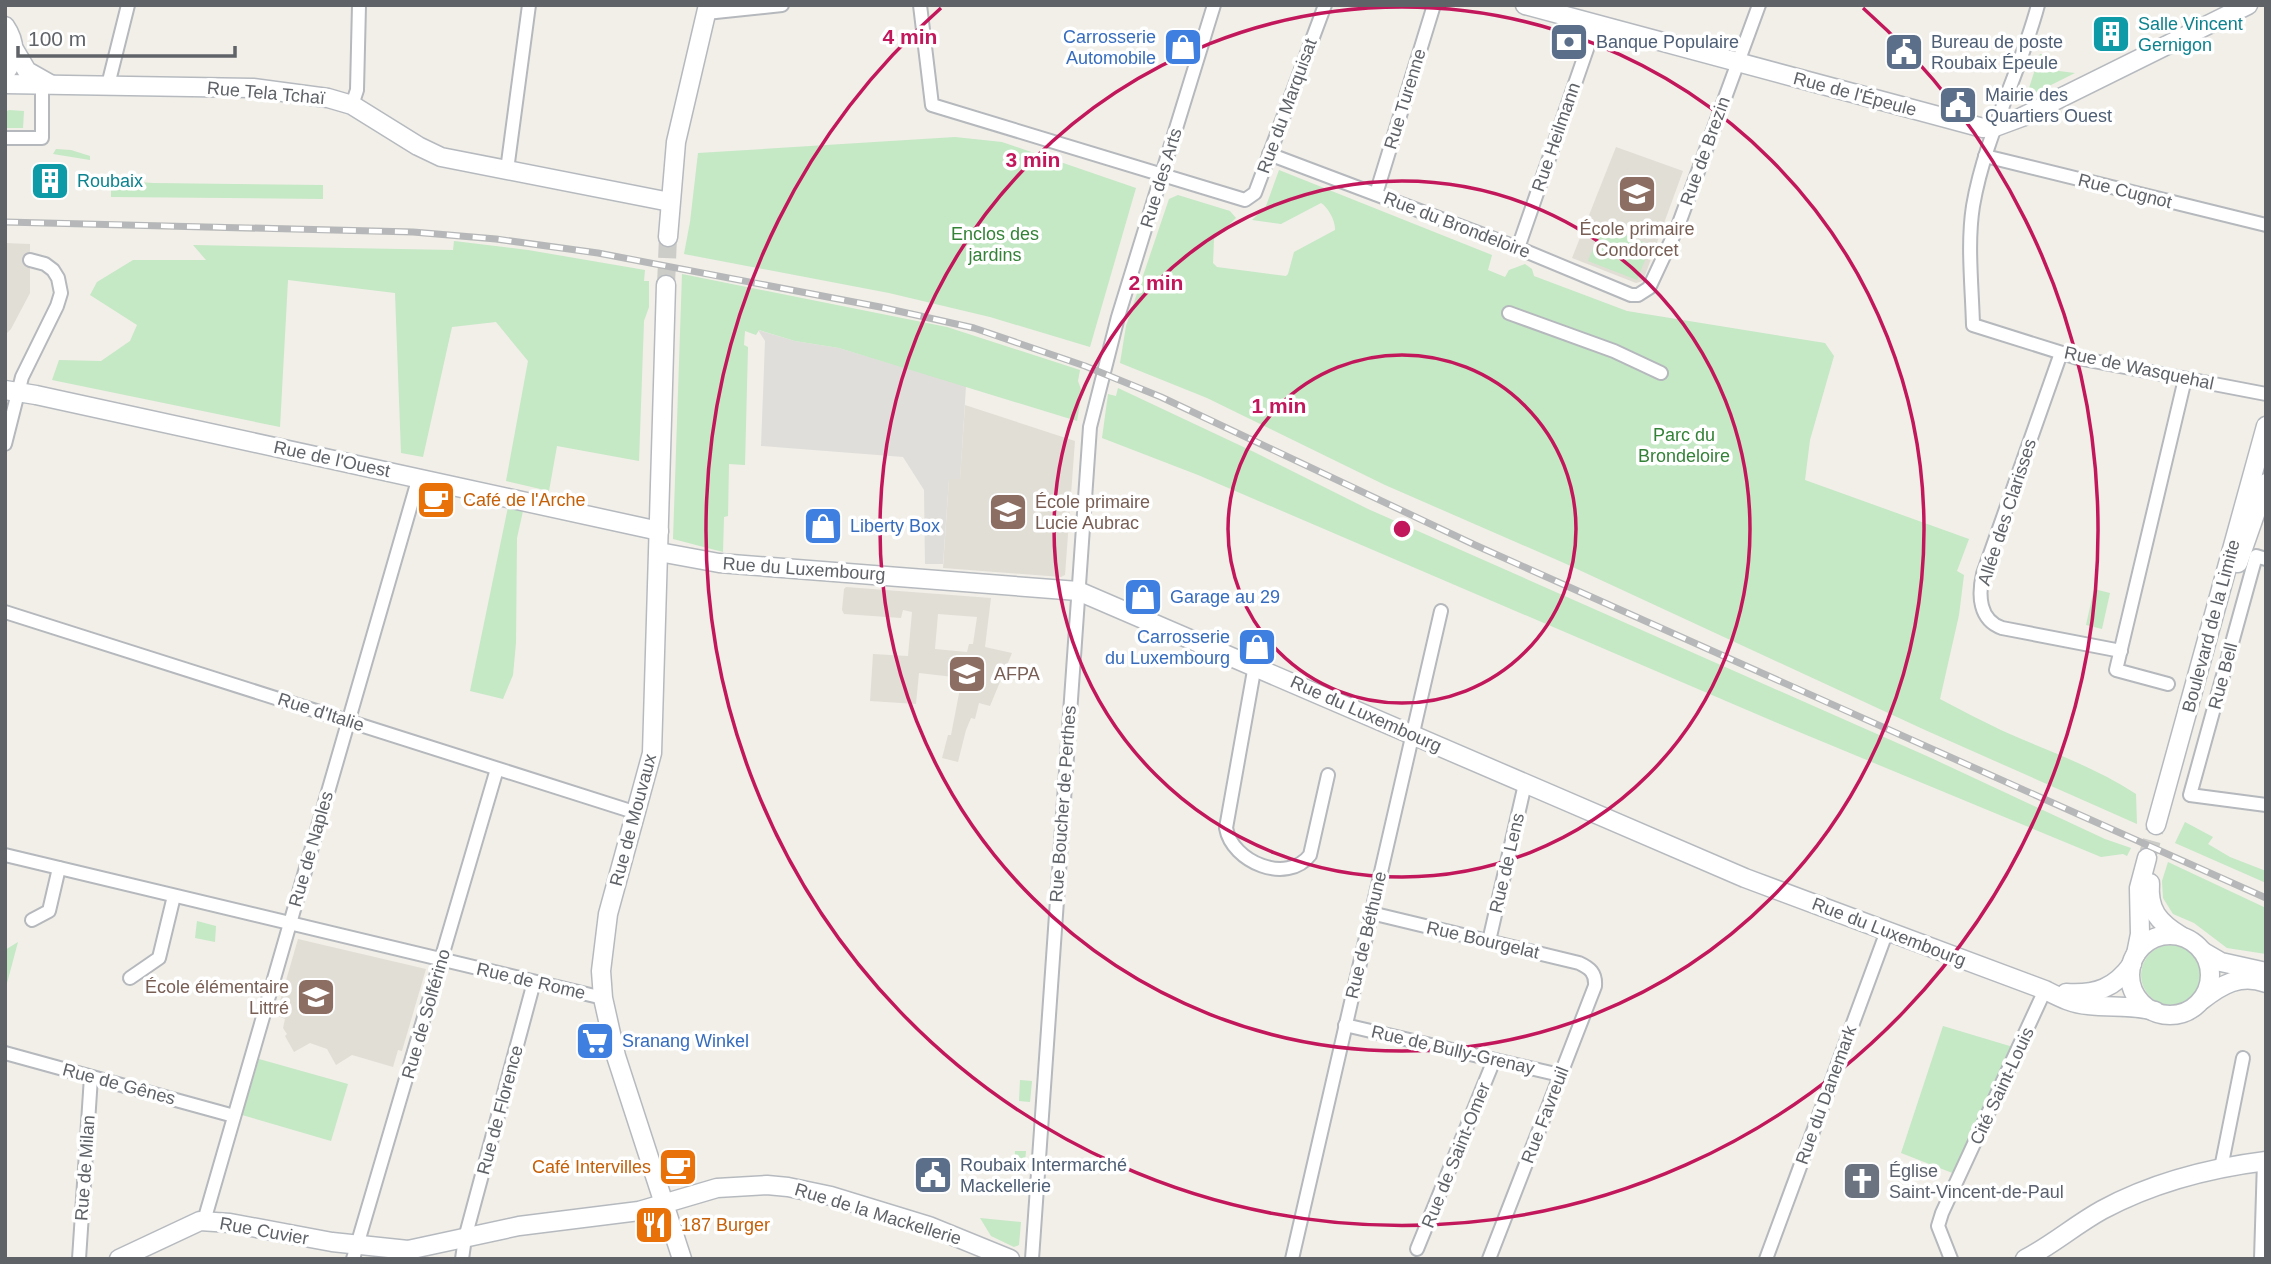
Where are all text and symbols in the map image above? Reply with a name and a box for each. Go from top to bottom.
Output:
building icon: Salle Vincent Gernigon [2090,13,2132,55]
scale bar [18,14,234,58]
place label: Salle Vincent Gernigon [2138,14,2243,55]
bank icon: Banque Populaire [1548,21,1590,63]
text: 4 min [883,25,937,48]
shop icon: Carrosserie Automobile [1162,26,1204,68]
text: 100 m [28,27,86,50]
place label: Carrosserie Automobile [1063,27,1156,68]
public building icon: Bureau de poste Roubaix Épeule [1883,31,1925,73]
place label: Banque Populaire [1596,32,1739,52]
place label: Bureau de poste Roubaix Épeule [1931,32,2063,73]
street label: Rue du Marquisat [1253,36,1321,176]
street label: Rue Turenne [1380,46,1430,152]
street label: Rue de l'Épeule [1791,68,1919,120]
street label: Rue Tela Tchaï [206,78,326,108]
street label: Rue Heilmann [1528,80,1584,194]
public building icon: Mairie des Quartiers Ouest [1937,84,1979,126]
place label: Mairie des Quartiers Ouest [1985,85,2112,126]
street label: Rue de Brezin [1676,94,1734,208]
street label: Rue des Arts [1136,126,1186,230]
text: 3 min [1006,148,1060,171]
building icon: Roubaix [29,160,71,202]
street label: Rue Cugnot [2076,170,2174,212]
place label: Roubaix [77,171,143,191]
school or university icon: École primaire Condorcet [1616,173,1658,215]
street label: Rue du Brondeloire [1381,188,1533,262]
place label: École primaire Condorcet [1579,219,1695,260]
park label: Enclos des jardins [951,224,1039,265]
text: 2 min [1129,271,1183,294]
street label: Rue de Wasquehal [2062,342,2216,394]
text: 1 min [1252,394,1306,417]
park label: Parc du Brondeloire [1638,425,1730,466]
street label: Allée des Clarisses [1974,436,2040,588]
street label: Rue de l'Ouest [272,437,392,481]
cafe icon: Café de l'Arche [415,479,457,521]
place label: Café de l'Arche [463,490,586,510]
school or university icon: École primaire Lucie Aubrac [987,491,1029,533]
place label: École primaire Lucie Aubrac [1035,492,1150,533]
shop icon: Liberty Box [802,505,844,547]
place label: Liberty Box [850,516,940,536]
centre of rings [1390,517,1414,541]
street label: Boulevard de la Limite [2178,537,2244,715]
street label: Rue du Luxembourg [722,553,886,585]
shop icon: Garage au 29 [1122,576,1164,618]
place label: Garage au 29 [1170,587,1280,607]
shop icon: Carrosserie du Luxembourg [1236,626,1278,668]
place label: Carrosserie du Luxembourg [1105,627,1230,668]
street label: Rue Bell [2205,641,2241,711]
school or university icon: AFPA [946,653,988,695]
place label: AFPA [994,664,1040,684]
street label: Rue du Luxembourg [1287,672,1445,756]
street label: Rue d'Italie [275,689,367,735]
street label: Rue Boucher de Perthes [1046,705,1080,903]
street label: Rue de Mouvaux [606,752,660,888]
street label: Rue de Naples [285,789,337,909]
street label: Rue de Lens [1486,811,1528,915]
street label: Rue de Béthune [1342,869,1390,1001]
street label: Rue du Luxembourg [1809,893,1969,971]
street label: Rue Bourgelat [1425,917,1541,963]
street label: Rue de Solférino [398,947,454,1081]
street label: Rue de Rome [475,959,587,1003]
school or university icon: École élémentaire Littré [295,976,337,1018]
place label: École élémentaire Littré [145,977,289,1018]
supermarket icon: Sranang Winkel [574,1020,616,1062]
street label: Rue de Bully-Grenay [1369,1021,1537,1079]
street label: Rue du Danemark [1792,1022,1861,1167]
street label: Cité Saint-Louis [1966,1024,2038,1148]
place label: Sranang Winkel [622,1031,749,1051]
street label: Rue de Florence [473,1043,527,1177]
street label: Rue de Gênes [60,1059,178,1109]
street label: Rue Favreuil [1517,1064,1573,1166]
street label: Rue de Saint-Omer [1418,1079,1494,1231]
street label: Rue de Milan [71,1114,99,1222]
cafe icon: Café Intervilles [657,1146,699,1188]
public building icon: Roubaix Intermarché Mackellerie [912,1154,954,1196]
place label: Roubaix Intermarché Mackellerie [960,1155,1127,1196]
place label: Café Intervilles [532,1157,651,1177]
church icon: Église Saint-Vincent-de-Paul [1841,1160,1883,1202]
place label: Église Saint-Vincent-de-Paul [1889,1161,2064,1202]
street label: Rue de la Mackellerie [792,1179,964,1249]
restaurant icon: 187 Burger [633,1204,675,1246]
street label: Rue Cuvier [218,1213,310,1249]
place label: 187 Burger [681,1215,770,1235]

